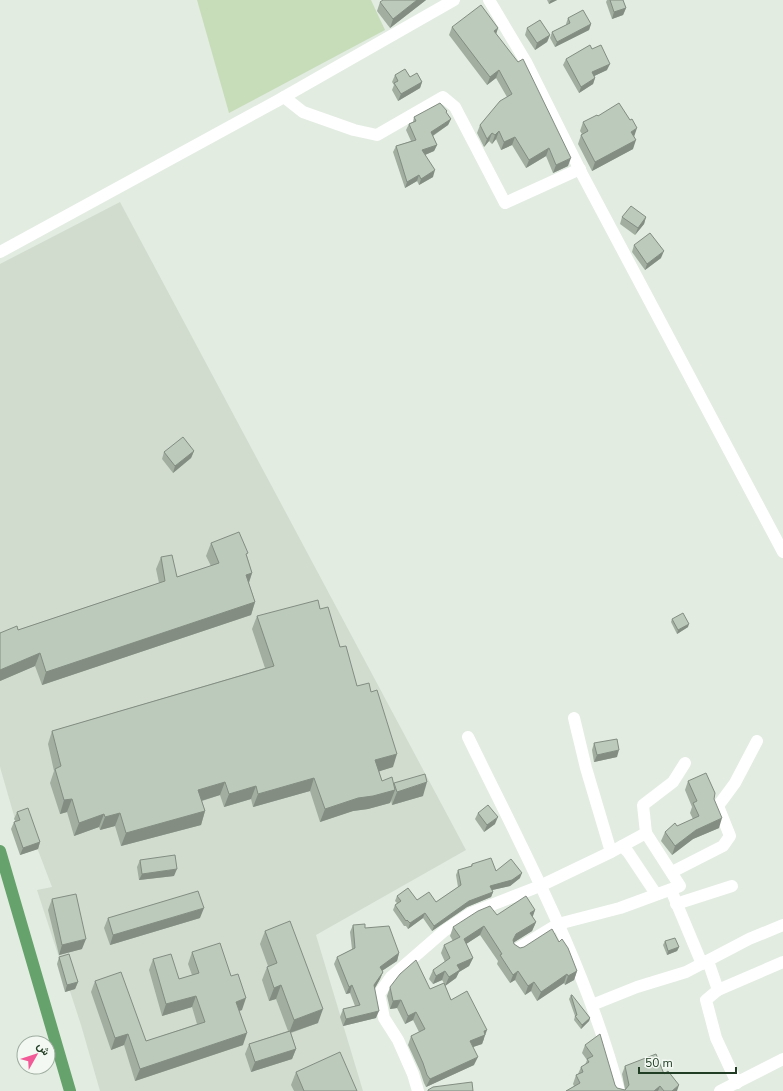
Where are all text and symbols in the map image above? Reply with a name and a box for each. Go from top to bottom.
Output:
north arrow [16,1035,56,1075]
text: ش [33,1039,53,1059]
scale bar [639,1049,736,1075]
text: 50 m [645,1055,673,1071]

